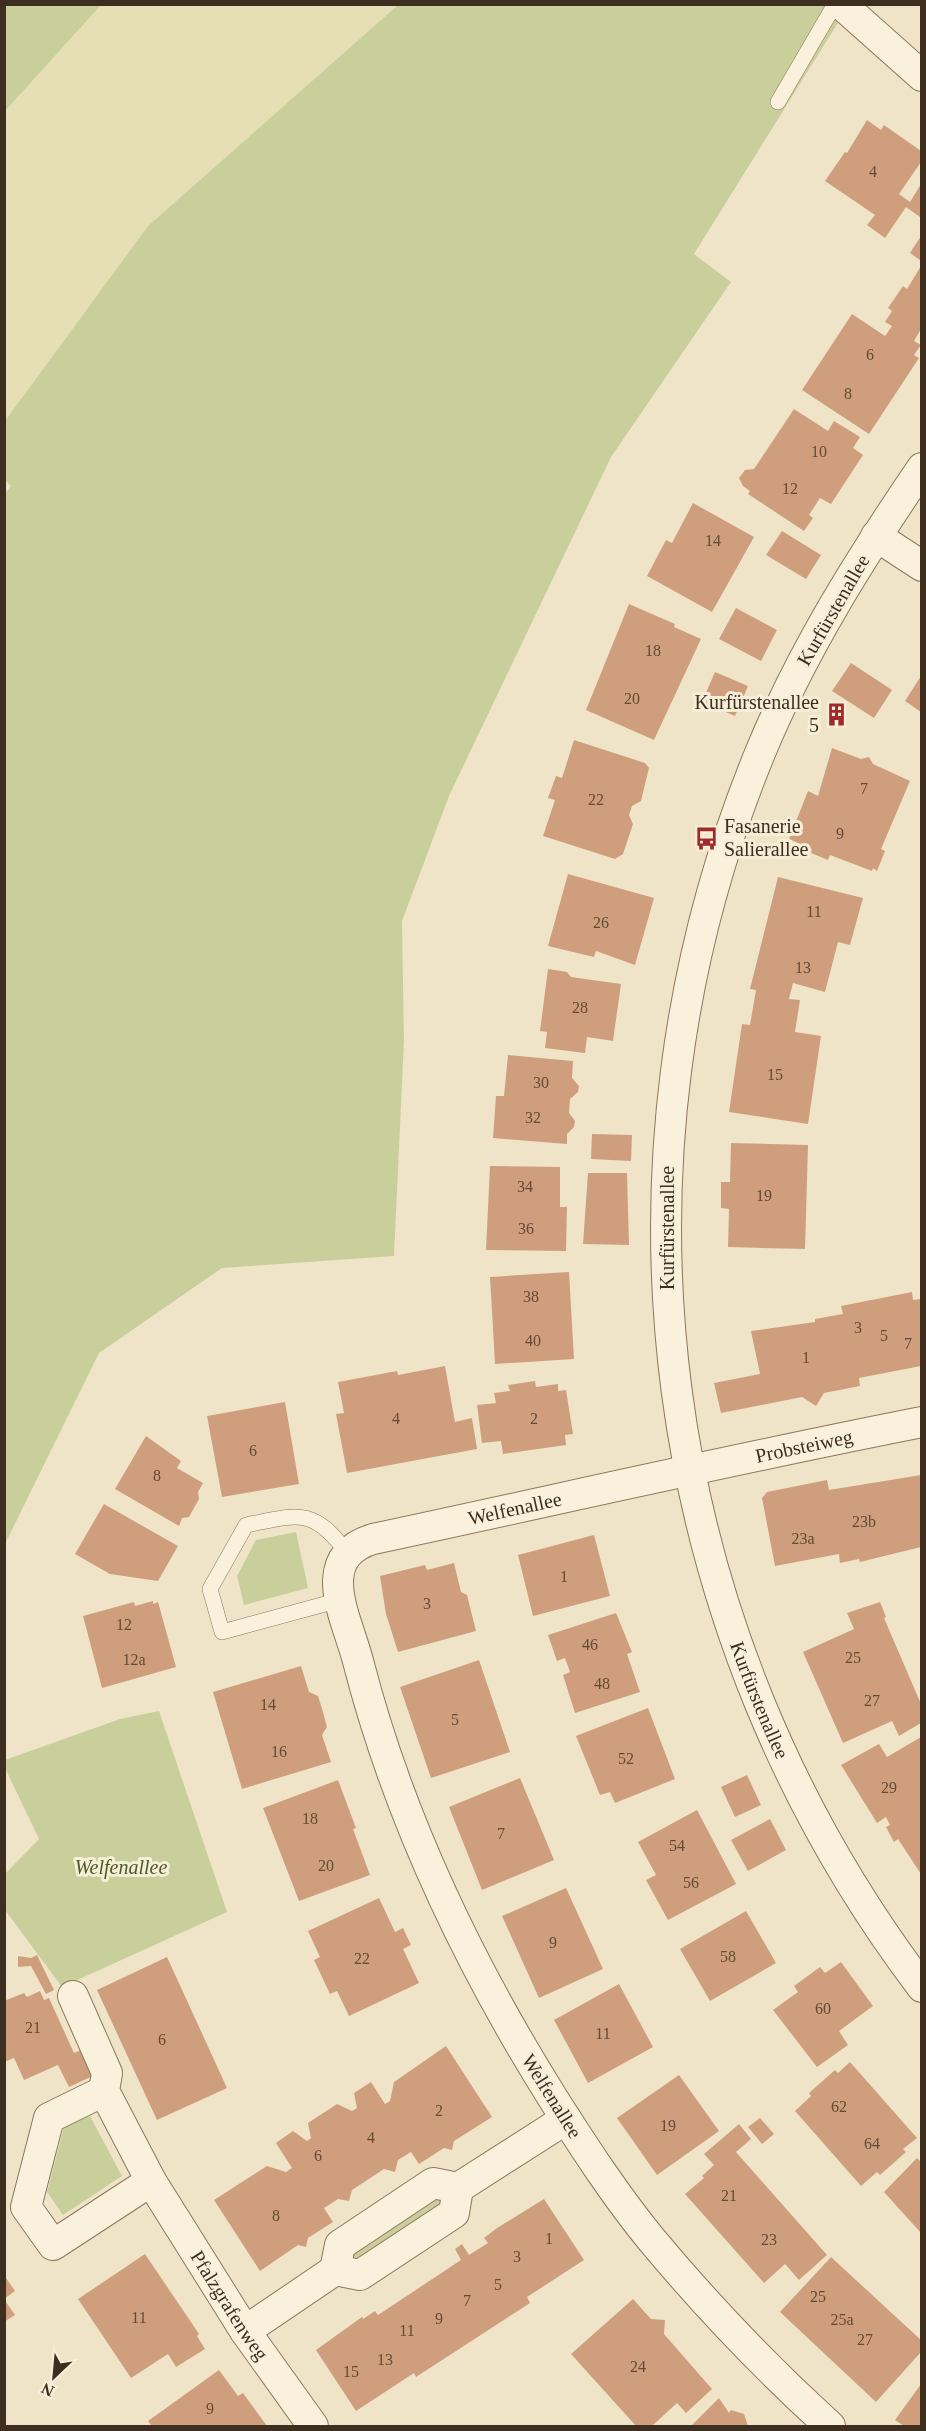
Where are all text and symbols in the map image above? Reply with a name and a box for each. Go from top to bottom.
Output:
house number: 4 [869,163,877,180]
house number: 6 [866,346,874,363]
house number: 8 [844,385,852,402]
house number: 10 [811,443,827,460]
house number: 12 [782,480,798,497]
house number: 14 [705,532,721,549]
street label: Kurfürstenallee [792,551,874,669]
house number: 18 [645,642,661,659]
house number: 20 [624,690,640,707]
place label: Kurfürstenallee 5 [695,691,819,736]
building icon: Kurfürstenallee 5 [824,701,850,727]
house number: 7 [860,780,868,797]
house number: 22 [588,791,604,808]
place label: Fasanerie Salierallee [724,815,809,860]
bus stop icon: Fasanerie Salierallee [693,825,719,851]
house number: 9 [836,825,844,842]
house number: 11 [806,903,822,920]
house number: 26 [593,914,609,931]
house number: 13 [795,959,811,976]
house number: 28 [572,999,588,1016]
house number: 15 [767,1066,783,1083]
house number: 30 [533,1074,549,1091]
house number: 32 [525,1109,541,1126]
street label: Kurfürstenallee [656,1166,678,1290]
house number: 34 [517,1178,533,1195]
house number: 19 [756,1187,772,1204]
house number: 36 [518,1220,534,1237]
house number: 38 [523,1288,539,1305]
house number: 3 [854,1319,862,1336]
house number: 5 [880,1327,888,1344]
house number: 40 [525,1332,541,1349]
house number: 7 [904,1335,912,1352]
house number: 1 [802,1349,810,1366]
house number: 4 [392,1410,400,1427]
house number: 2 [530,1410,538,1427]
street label: Probsteiweg [753,1425,855,1467]
house number: 6 [249,1442,257,1459]
house number: 8 [153,1467,161,1484]
street label: Welfenallee [466,1487,564,1529]
house number: 23b [852,1513,876,1530]
house number: 23a [791,1530,815,1547]
house number: 1 [560,1568,568,1585]
house number: 3 [423,1595,431,1612]
house number: 12 [116,1616,132,1633]
house number: 46 [582,1636,598,1653]
street label: Kurfürstenallee [726,1638,794,1762]
house number: 25 [845,1649,861,1666]
house number: 12a [122,1651,146,1668]
house number: 48 [594,1675,610,1692]
house number: 27 [864,1692,880,1709]
house number: 14 [260,1696,276,1713]
house number: 5 [451,1711,459,1728]
house number: 16 [271,1743,287,1760]
house number: 52 [618,1750,634,1767]
house number: 29 [881,1779,897,1796]
house number: 18 [302,1810,318,1827]
house number: 7 [497,1825,505,1842]
house number: 54 [669,1837,685,1854]
park label: Welfenallee [75,1856,167,1879]
house number: 20 [318,1857,334,1874]
house number: 56 [683,1874,699,1891]
house number: 9 [549,1934,557,1951]
house number: 58 [720,1948,736,1965]
house number: 22 [354,1950,370,1967]
house number: 60 [815,2000,831,2017]
house number: 21 [25,2019,41,2036]
house number: 11 [595,2025,611,2042]
house number: 6 [158,2031,166,2048]
street label: Welfenallee [518,2050,587,2142]
house number: 62 [831,2098,847,2115]
house number: 2 [435,2102,443,2119]
house number: 19 [660,2117,676,2134]
house number: 4 [367,2129,375,2146]
house number: 64 [864,2135,880,2152]
house number: 6 [314,2147,322,2164]
house number: 21 [721,2187,737,2204]
house number: 8 [272,2207,280,2224]
house number: 1 [545,2230,553,2247]
house number: 23 [761,2231,777,2248]
street label: Pfalzgrafenweg [186,2247,273,2365]
house number: 3 [513,2248,521,2265]
house number: 5 [494,2276,502,2293]
house number: 25 [810,2288,826,2305]
house number: 7 [463,2292,471,2309]
house number: 11 [131,2309,147,2326]
house number: 9 [435,2310,443,2327]
house number: 25a [830,2311,854,2328]
house number: 11 [399,2322,415,2339]
house number: 27 [857,2331,873,2348]
north arrow [24,2347,84,2407]
house number: 13 [377,2351,393,2368]
house number: 24 [630,2358,646,2375]
house number: 15 [343,2363,359,2380]
text: N [38,2380,57,2400]
house number: 9 [206,2400,214,2417]

